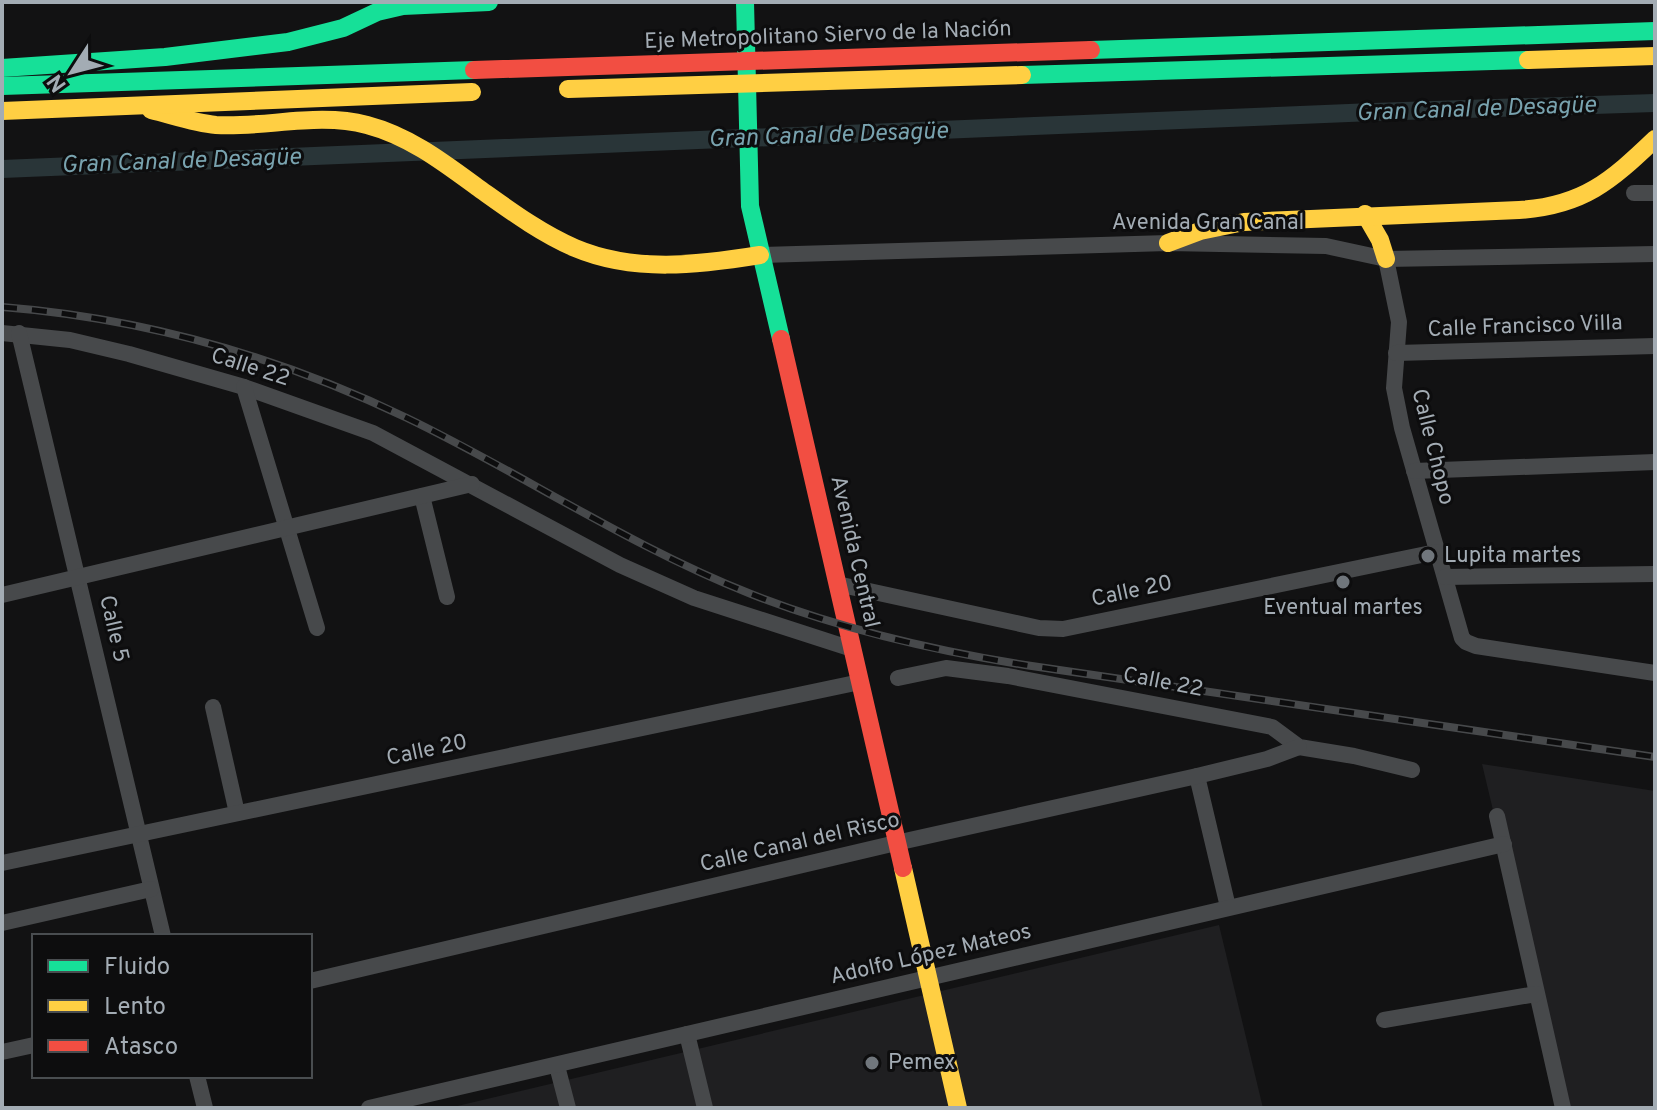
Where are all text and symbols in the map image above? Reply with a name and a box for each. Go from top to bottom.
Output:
street label: Eje Metropolitano Siervo de la Nación [644,16,1012,56]
north arrow [32,32,112,112]
text: N [42,68,73,97]
water label: Gran Canal de Desagüe [1356,91,1597,129]
water label: Gran Canal de Desagüe [708,117,949,155]
water label: Gran Canal de Desagüe [61,143,302,181]
street label: Avenida Gran Canal [1112,210,1304,237]
street label: Calle Francisco Villa [1427,310,1623,344]
street label: Calle 22 [207,343,293,393]
street label: Calle Chopo [1405,386,1459,508]
street label: Avenida Central [823,473,885,631]
place label: Lupita martes [1444,543,1581,570]
marker: Lupita martes [1419,547,1437,565]
street label: Calle 20 [1089,570,1175,614]
marker: Eventual martes [1334,573,1352,591]
street label: Calle 5 [92,593,134,665]
place label: Eventual martes [1263,595,1423,622]
street label: Calle 22 [1121,662,1205,704]
street label: Calle 20 [384,729,470,773]
street label: Calle Canal del Risco [697,807,903,879]
street label: Adolfo López Mateos [828,919,1034,991]
legend [32,934,312,1078]
text: Fluido [104,953,170,983]
text: Lento [104,993,166,1023]
text: Atasco [104,1033,178,1063]
place label: Pemex [888,1050,956,1077]
marker: Pemex [863,1054,881,1072]

